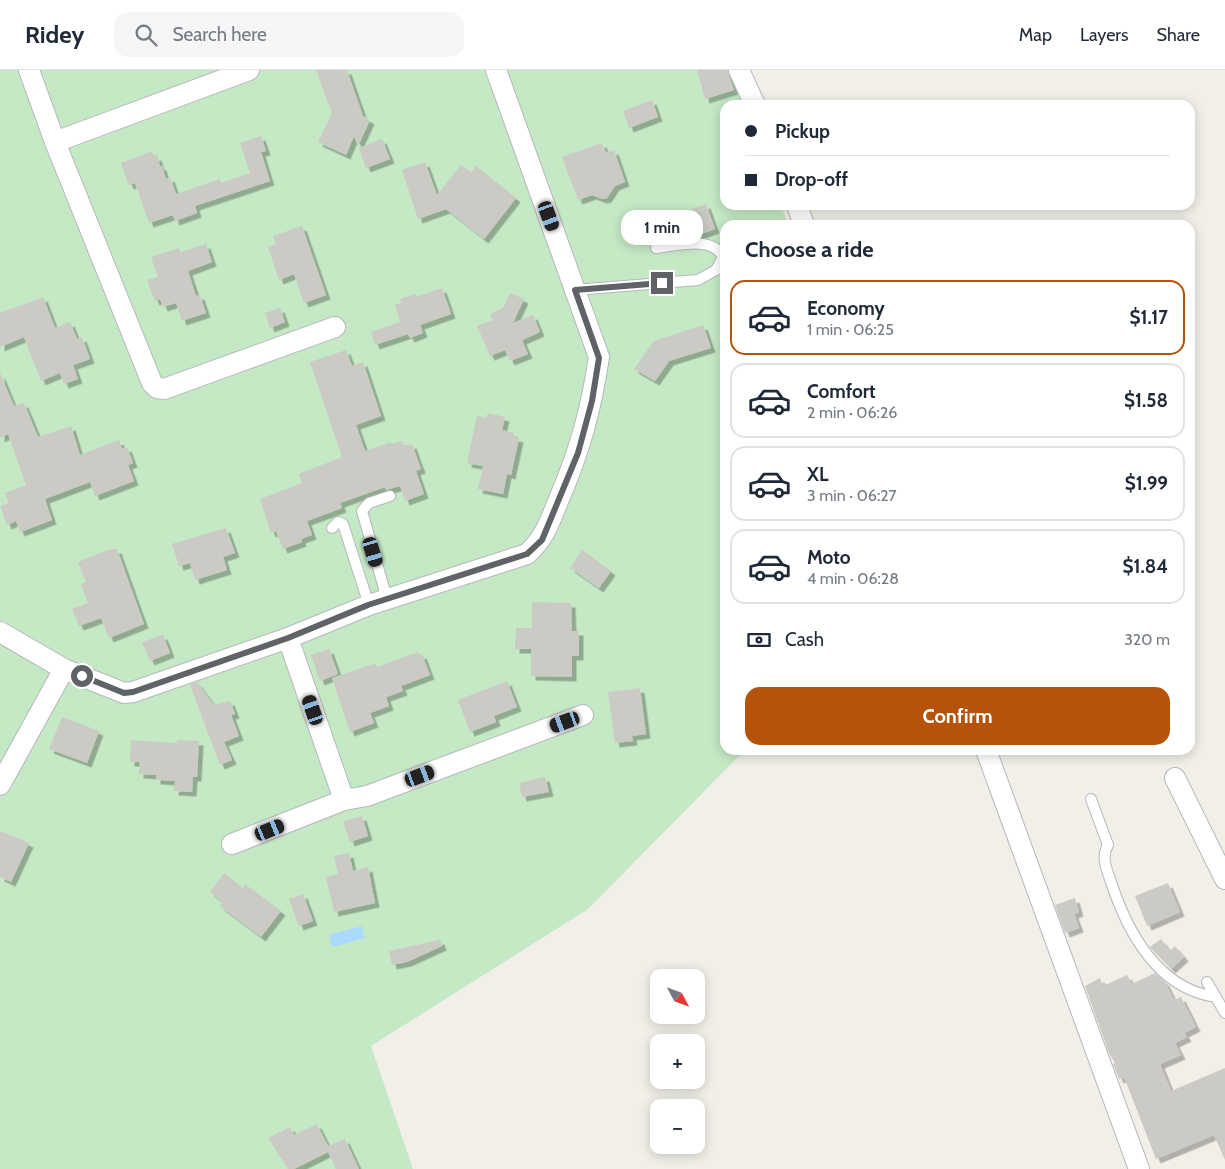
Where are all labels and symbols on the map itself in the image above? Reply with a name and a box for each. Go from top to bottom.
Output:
car [536,199,561,233]
callout: 1 min [621,210,703,246]
route end [651,272,673,294]
car [361,535,384,569]
route start [71,665,93,687]
car [301,693,324,727]
car [548,710,581,734]
car [403,764,436,788]
car [253,817,286,843]
north arrow [650,969,705,1024]

